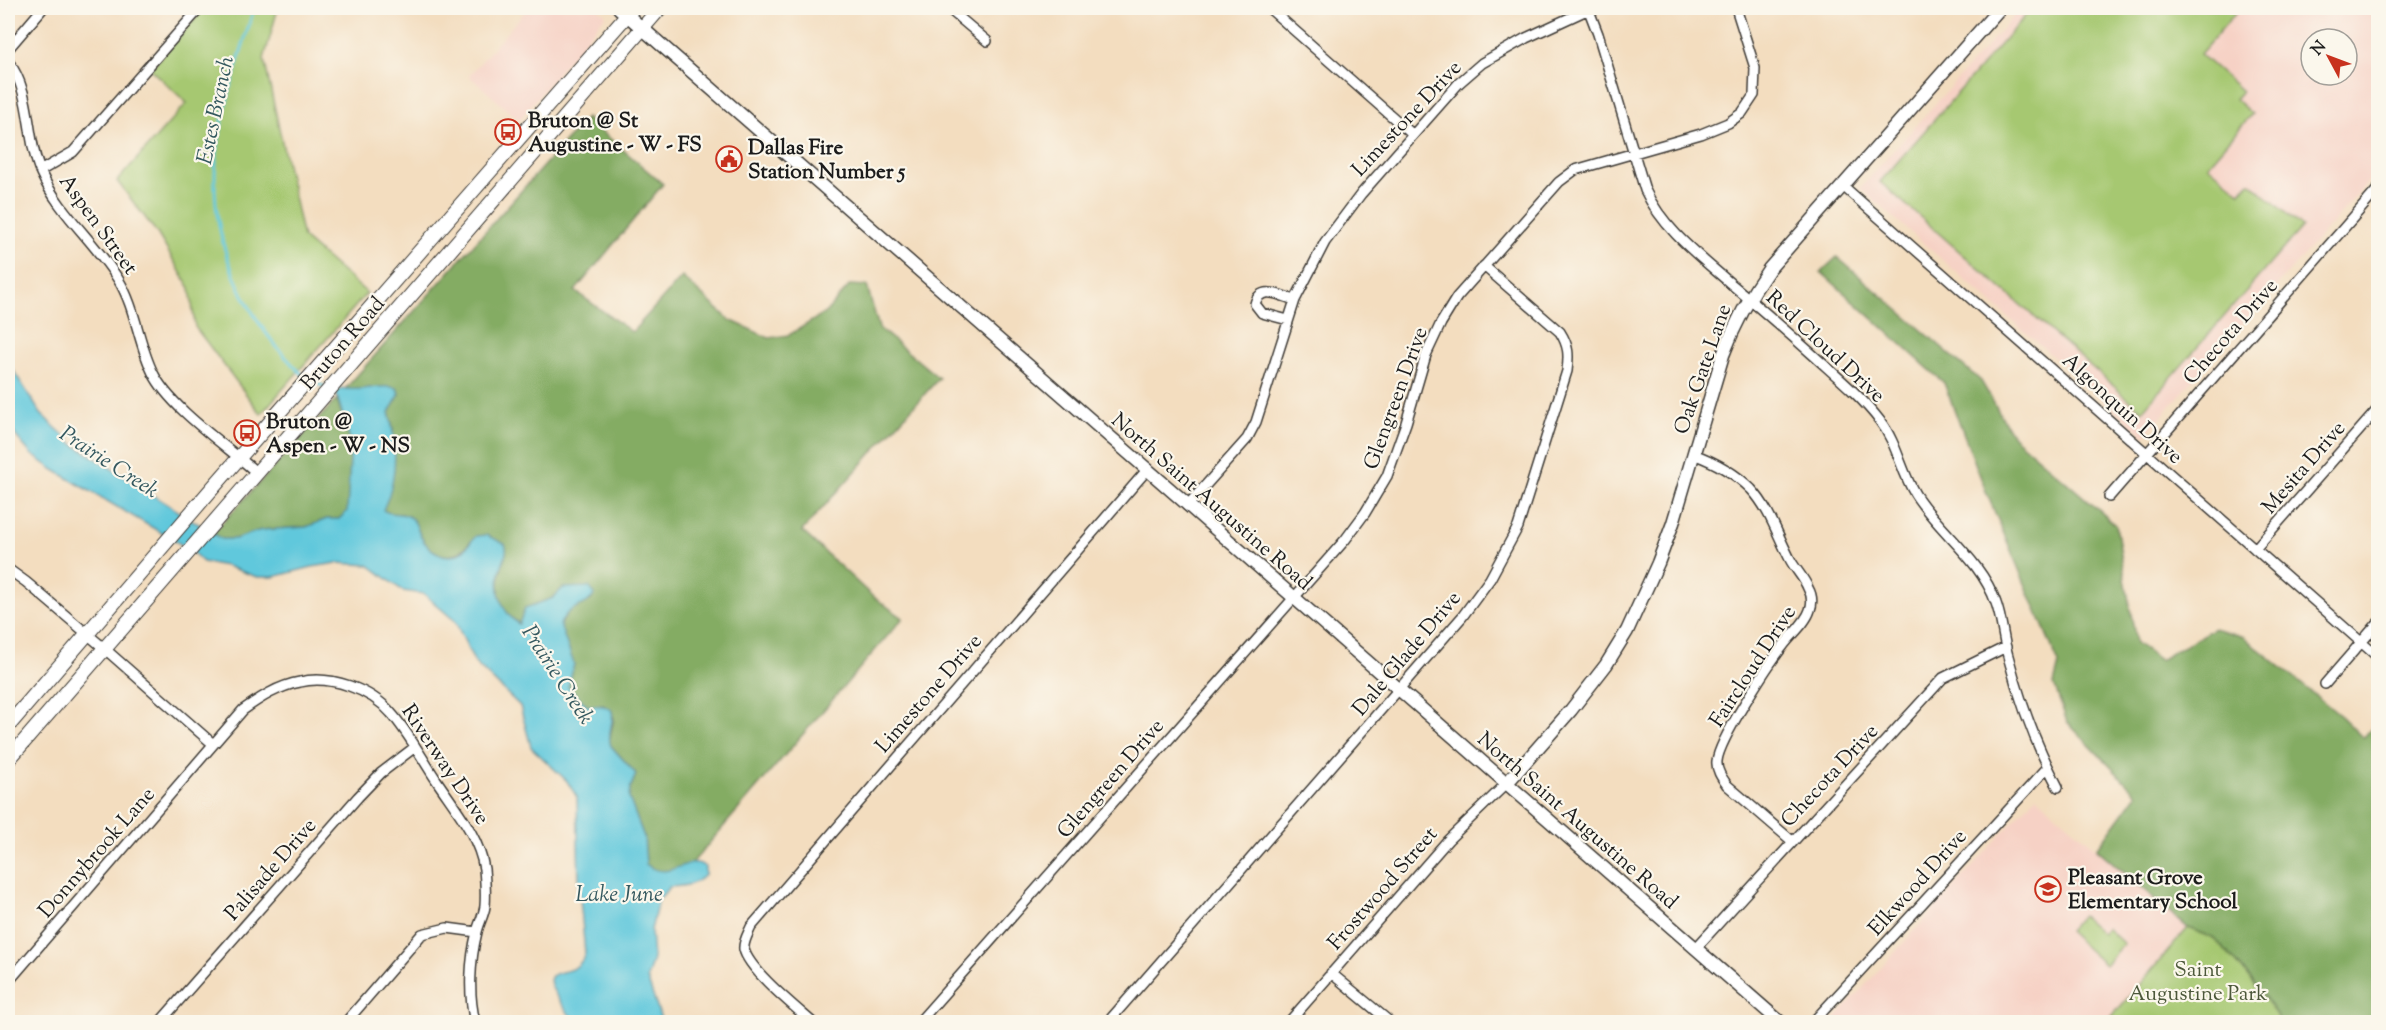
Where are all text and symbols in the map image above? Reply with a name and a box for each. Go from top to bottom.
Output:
north arrow [2299,27,2359,87]
text: N [2307,36,2333,61]
water label: Estes Branch [190,53,244,168]
street label: Limestone Drive [1346,54,1469,184]
place label: Bruton @ St Augustine - W - FS [528,107,702,161]
bus stop icon: Bruton @ St Augustine - W - FS [493,117,523,147]
place label: Dallas Fire Station Number 5 [748,134,906,188]
public building icon: Dallas Fire Station Number 5 [714,144,744,174]
street label: Aspen Street [51,169,144,282]
street label: Checota Drive [2177,273,2286,392]
street label: Red Cloud Drive [1758,284,1891,411]
street label: Bruton Road [294,291,393,398]
street label: Oak Gate Lane [1668,301,1740,439]
street label: Glengreen Drive [1357,323,1437,474]
street label: Algonquin Drive [2055,347,2189,472]
street label: North Saint Augustine Road [1104,407,1318,598]
place label: Bruton @ Aspen - W - NS [266,408,410,462]
street label: Mesita Drive [2256,415,2353,521]
bus stop icon: Bruton @ Aspen - W - NS [232,418,262,448]
water label: Prairie Creek [52,419,164,508]
street label: Dale Glade Drive [1346,585,1469,723]
street label: Faircloud Drive [1703,600,1804,734]
water label: Prairie Creek [512,620,601,732]
street label: Limestone Drive [869,628,990,761]
street label: Riverway Drive [393,699,496,831]
street label: Glengreen Drive [1051,713,1172,846]
street label: Checota Drive [1775,718,1886,835]
street label: North Saint Augustine Road [1470,726,1684,917]
street label: Donnybrook Lane [32,781,163,925]
street label: Palisade Drive [218,812,325,928]
street label: Frostwood Street [1321,821,1446,958]
street label: Elkwood Drive [1862,823,1975,943]
place label: Pleasant Grove Elementary School [2068,864,2238,918]
school or university icon: Pleasant Grove Elementary School [2033,874,2063,904]
water label: Lake June [575,880,663,912]
park label: Saint Augustine Park [2129,956,2268,1010]

